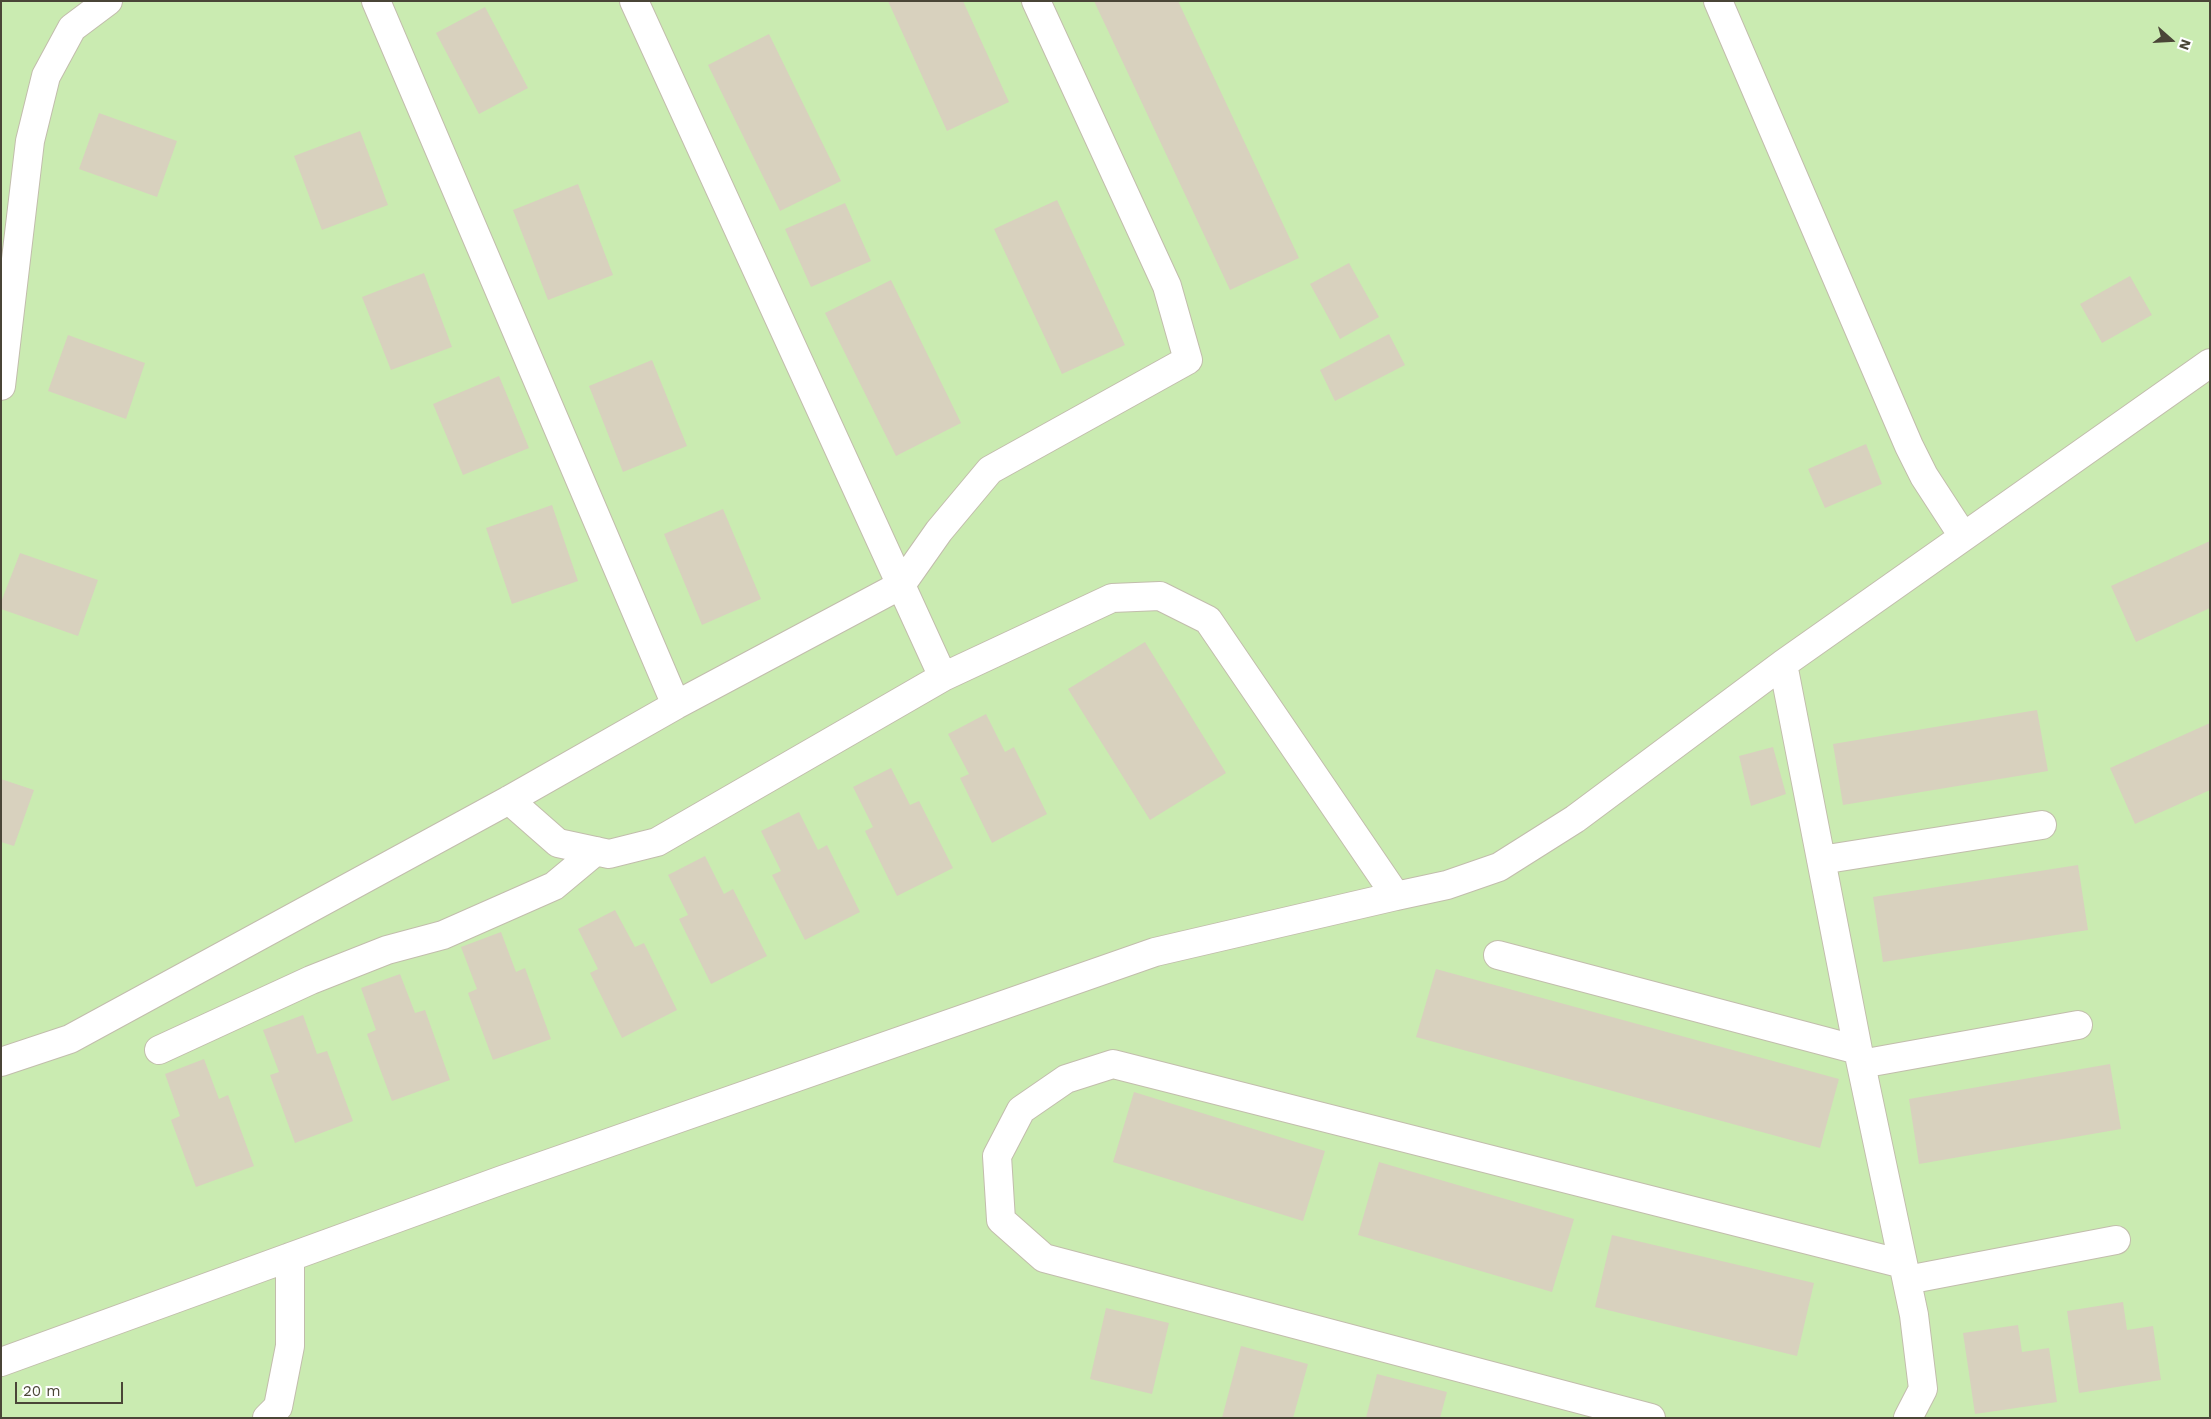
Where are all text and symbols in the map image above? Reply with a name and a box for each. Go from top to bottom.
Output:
north arrow [2146,15,2196,65]
text: N [2176,37,2194,52]
scale bar [18,1372,125,1404]
text: 20 m [23,1382,61,1400]

